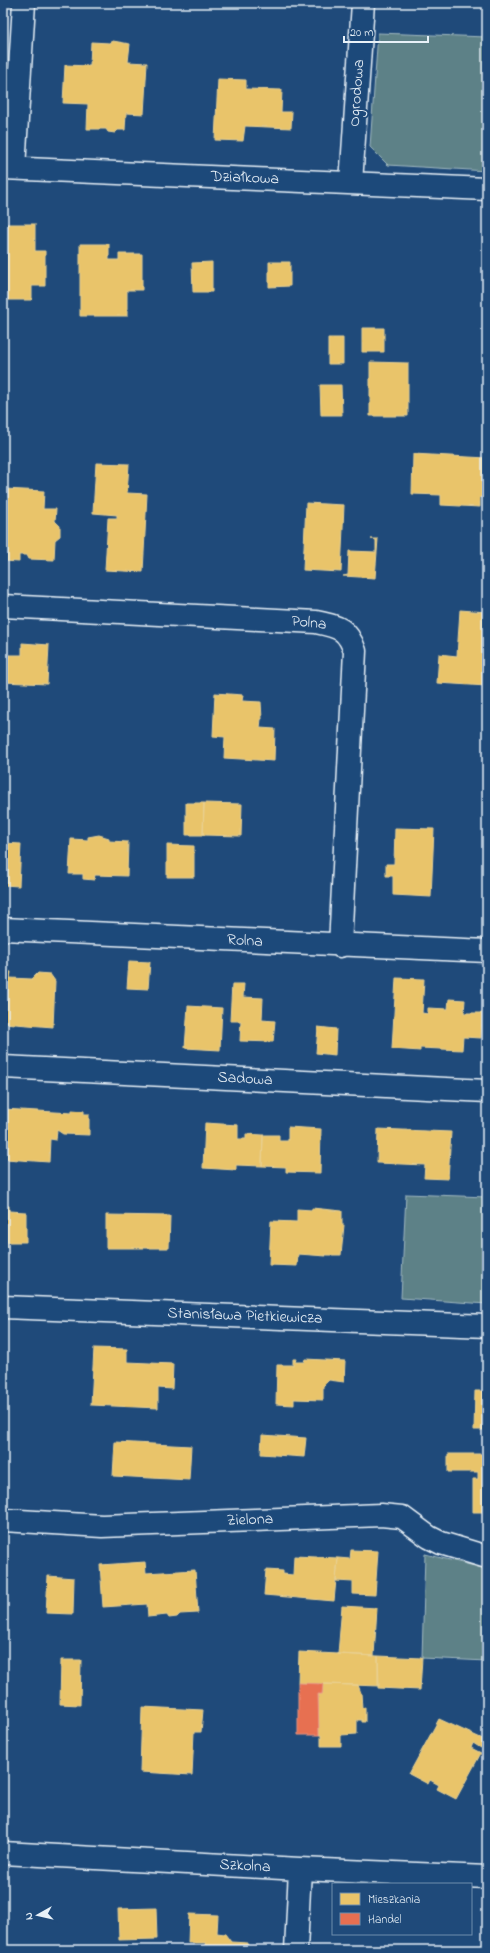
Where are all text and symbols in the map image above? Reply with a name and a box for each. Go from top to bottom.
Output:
scale bar [344,18,428,44]
text: 20 m [350,24,373,42]
street label: Ogrodowa [343,59,371,127]
street label: Działkowa [210,165,279,191]
street label: Polna [290,609,328,637]
street label: Rolna [226,928,264,954]
street label: Sadowa [217,1066,273,1092]
street label: Stanisława Pietkiewicza [167,1301,323,1331]
street label: Zielona [226,1507,274,1533]
street label: Szkolna [219,1853,271,1879]
legend [332,1883,472,1935]
text: Mieszkania [368,1891,420,1909]
north arrow [18,1895,58,1935]
text: N [21,1911,38,1921]
text: Handel [368,1911,402,1929]

